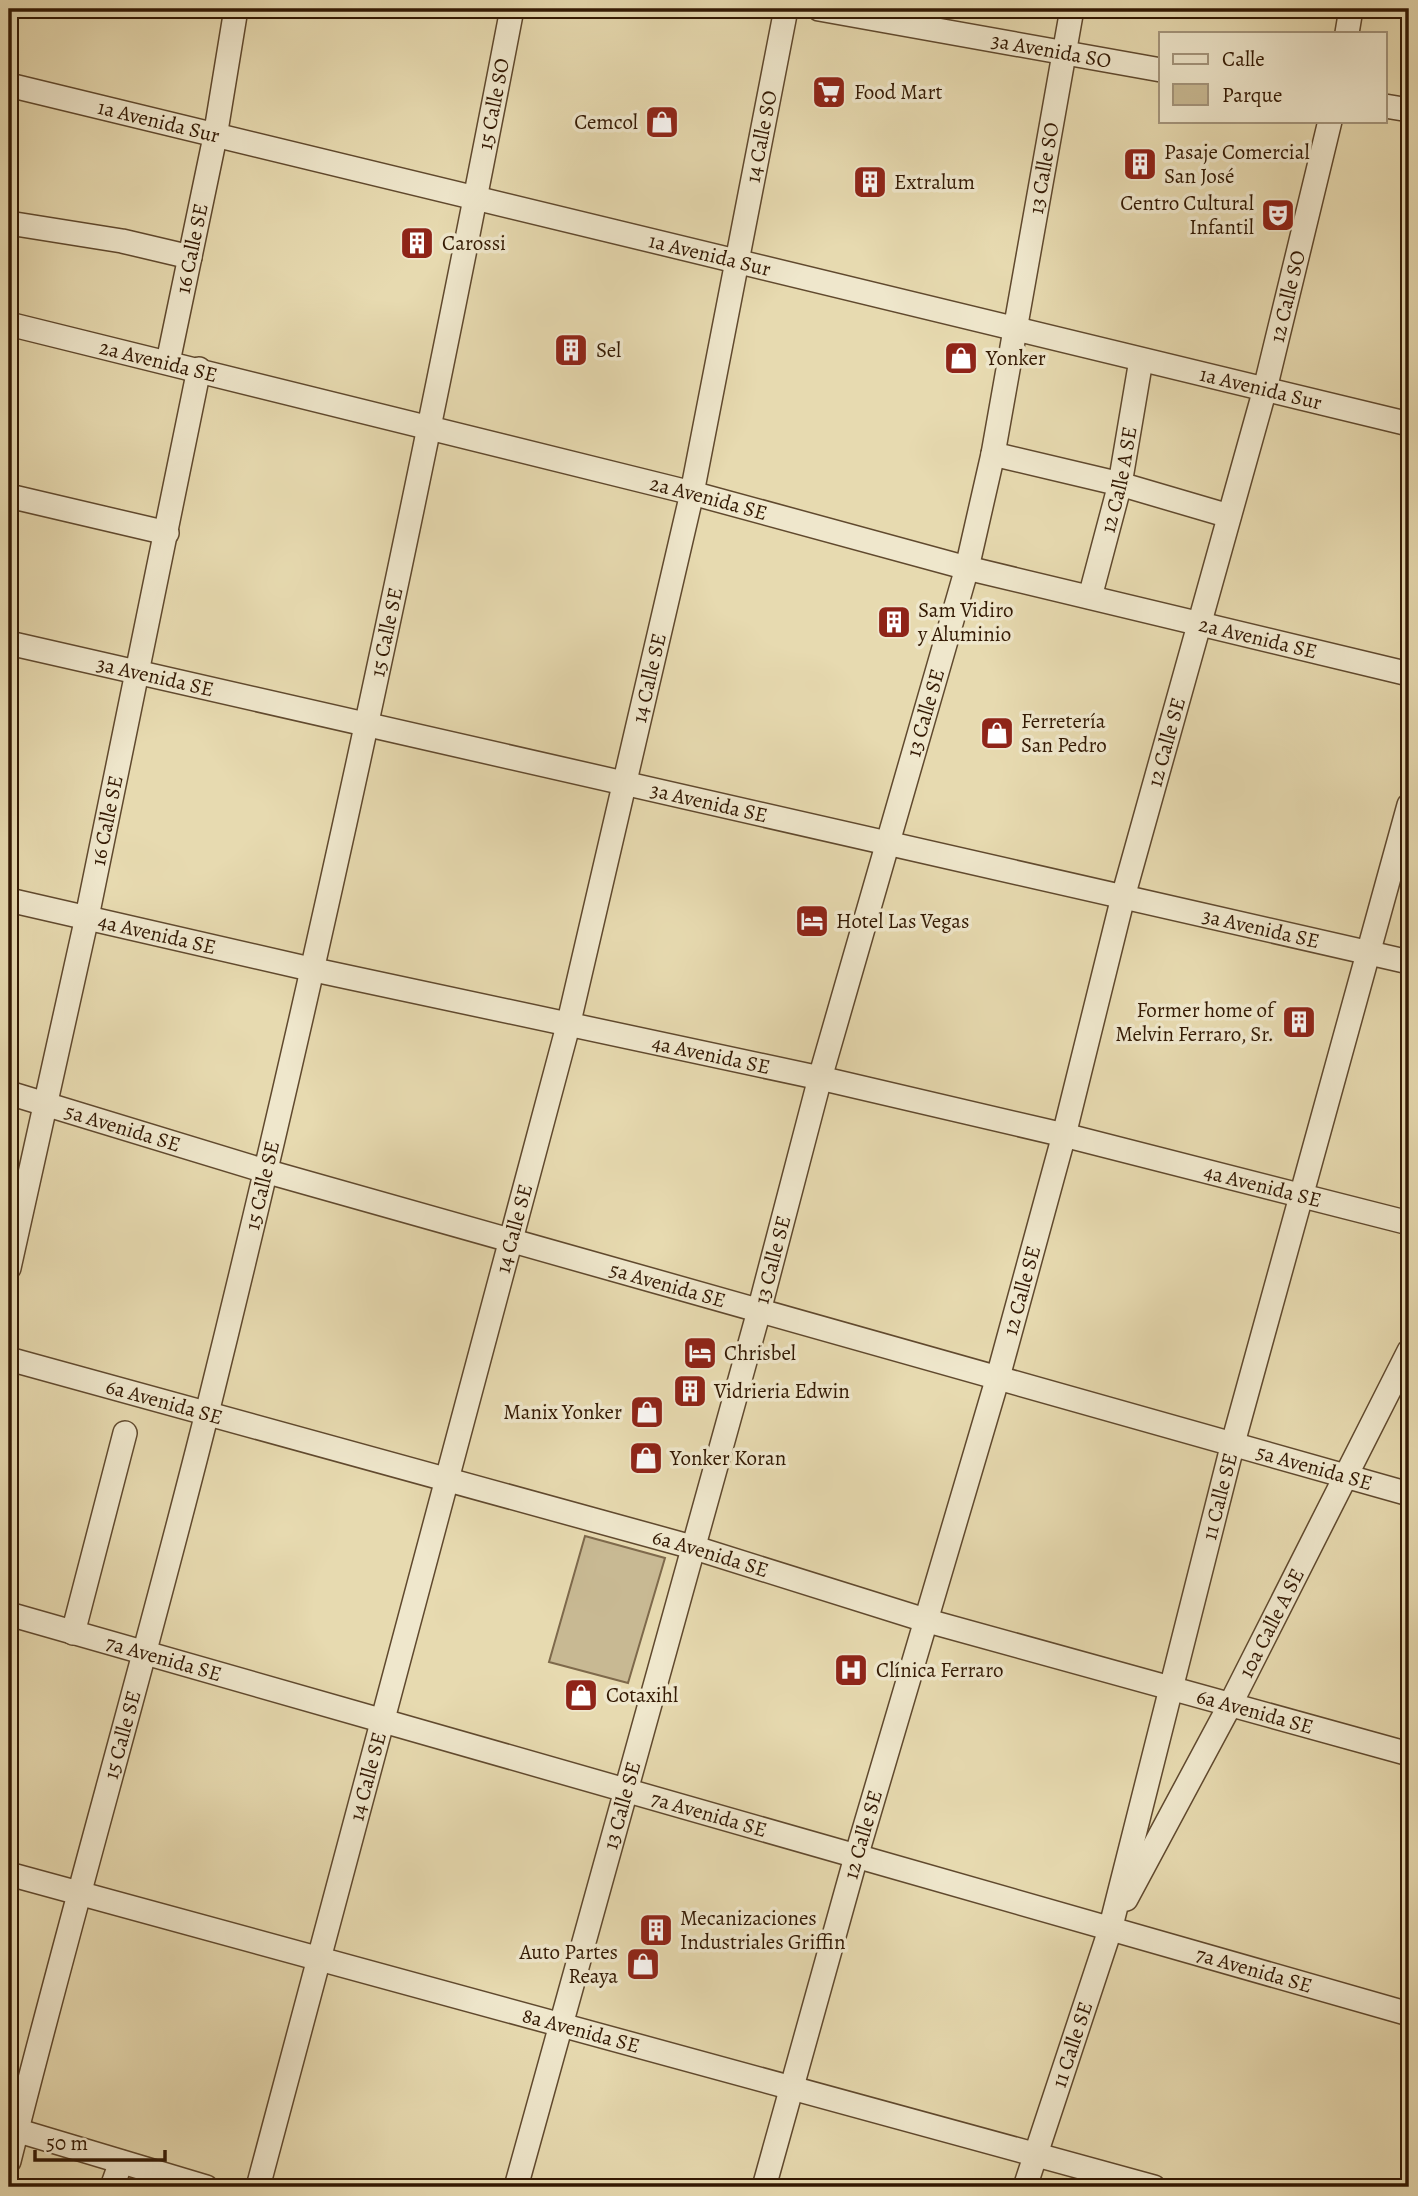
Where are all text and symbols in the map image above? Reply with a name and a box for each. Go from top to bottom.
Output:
street label: 3a Avenida SO [989,26,1114,75]
legend [1159,32,1386,122]
text: Calle [1222,45,1265,73]
street label: 15 Calle SO [471,56,516,152]
supermarket icon: Food Mart [810,73,848,111]
place label: Food Mart [854,78,943,106]
text: Parque [1222,81,1282,109]
street label: 14 Calle SO [739,88,784,185]
street label: 1a Avenida Sur [95,93,223,150]
shop icon: Cemcol [643,103,681,141]
place label: Cemcol [574,108,638,136]
street label: 13 Calle SO [1022,120,1066,216]
place label: Pasaje Comercial San José [1164,138,1310,190]
building icon: Pasaje Comercial San José [1121,145,1159,183]
building icon: Extralum [851,163,889,201]
place label: Extralum [894,168,975,196]
place label: Centro Cultural Infantil [1120,189,1254,241]
theatre icon: Centro Cultural Infantil [1259,196,1297,234]
street label: 16 Calle SE [169,201,215,296]
building icon: Carossi [398,224,436,262]
street label: 1a Avenida Sur [646,226,774,283]
place label: Carossi [442,229,506,257]
street label: 12 Calle SO [1263,247,1312,345]
building icon: Sel [552,331,590,369]
street label: 2a Avenida SE [97,333,220,389]
place label: Sel [596,336,621,364]
shop icon: Yonker [942,339,980,377]
place label: Yonker [985,344,1046,372]
street label: 1a Avenida Sur [1197,360,1325,416]
street label: 12 Calle A SE [1094,424,1144,536]
street label: 2a Avenida SE [647,469,771,527]
street label: 15 Calle SE [363,585,409,679]
place label: Sam Vidiro y Aluminio [917,596,1014,648]
building icon: Sam Vidiro y Aluminio [875,603,913,641]
street label: 2a Avenida SE [1196,610,1320,665]
street label: 14 Calle SE [625,630,673,726]
street label: 3a Avenida SE [94,649,217,703]
street label: 13 Calle SE [899,665,951,760]
street label: 12 Calle SE [1140,694,1192,790]
place label: Ferretería San Pedro [1021,707,1107,759]
shop icon: Ferretería San Pedro [978,714,1016,752]
street label: 16 Calle SE [84,773,130,868]
street label: 3a Avenida SE [648,776,770,829]
street label: 3a Avenida SE [1200,901,1322,955]
hotel icon: Hotel Las Vegas [793,902,831,940]
street label: 4a Avenida SE [96,907,219,961]
place label: Hotel Las Vegas [836,907,969,935]
place label: Former home of Melvin Ferraro, Sr. [1115,996,1277,1048]
building icon: Former home of Melvin Ferraro, Sr. [1280,1003,1318,1041]
street label: 4a Avenida SE [650,1028,773,1081]
street label: 5a Avenida SE [62,1097,184,1158]
street label: 15 Calle SE [238,1138,286,1233]
street label: 4a Avenida SE [1201,1157,1324,1214]
street label: 14 Calle SE [489,1181,539,1276]
street label: 13 Calle SE [747,1212,797,1307]
street label: 12 Calle SE [996,1242,1047,1338]
street label: 5a Avenida SE [606,1255,729,1314]
hotel icon: Chrisbel [681,1334,719,1372]
place label: Chrisbel [724,1339,796,1367]
street label: 6a Avenida SE [103,1372,226,1431]
building icon: Vidrieria Edwin [671,1372,709,1410]
place label: Vidrieria Edwin [713,1377,850,1405]
shop icon: Manix Yonker [628,1393,666,1431]
place label: Manix Yonker [503,1398,622,1426]
street label: 5a Avenida SE [1253,1438,1376,1497]
shop icon: Yonker Koran [627,1439,665,1477]
place label: Yonker Koran [669,1444,786,1472]
street label: 11 Calle SE [1195,1450,1244,1543]
street label: 6a Avenida SE [649,1523,772,1584]
street label: 10a Calle A SE [1232,1564,1311,1682]
street label: 7a Avenida SE [103,1628,225,1688]
hospital icon: Clínica Ferraro [832,1651,870,1689]
place label: Clínica Ferraro [876,1656,1003,1684]
shop icon: Cotaxihl [562,1676,600,1714]
place label: Cotaxihl [606,1681,678,1709]
street label: 6a Avenida SE [1193,1682,1317,1741]
street label: 15 Calle SE [97,1687,148,1782]
street label: 14 Calle SE [342,1729,393,1824]
street label: 13 Calle SE [596,1758,647,1853]
street label: 7a Avenida SE [648,1784,770,1844]
street label: 12 Calle SE [836,1787,889,1882]
place label: Mecanizaciones Industriales Griffin [680,1904,845,1956]
building icon: Mecanizaciones Industriales Griffin [637,1911,675,1949]
place label: Auto Partes Reaya [518,1938,618,1990]
street label: 7a Avenida SE [1193,1940,1315,2000]
shop icon: Auto Partes Reaya [624,1945,662,1983]
street label: 11 Calle SE [1045,1998,1099,2091]
street label: 8a Avenida SE [519,2001,643,2060]
scale bar [35,2119,164,2163]
text: 50 m [46,2129,88,2157]

